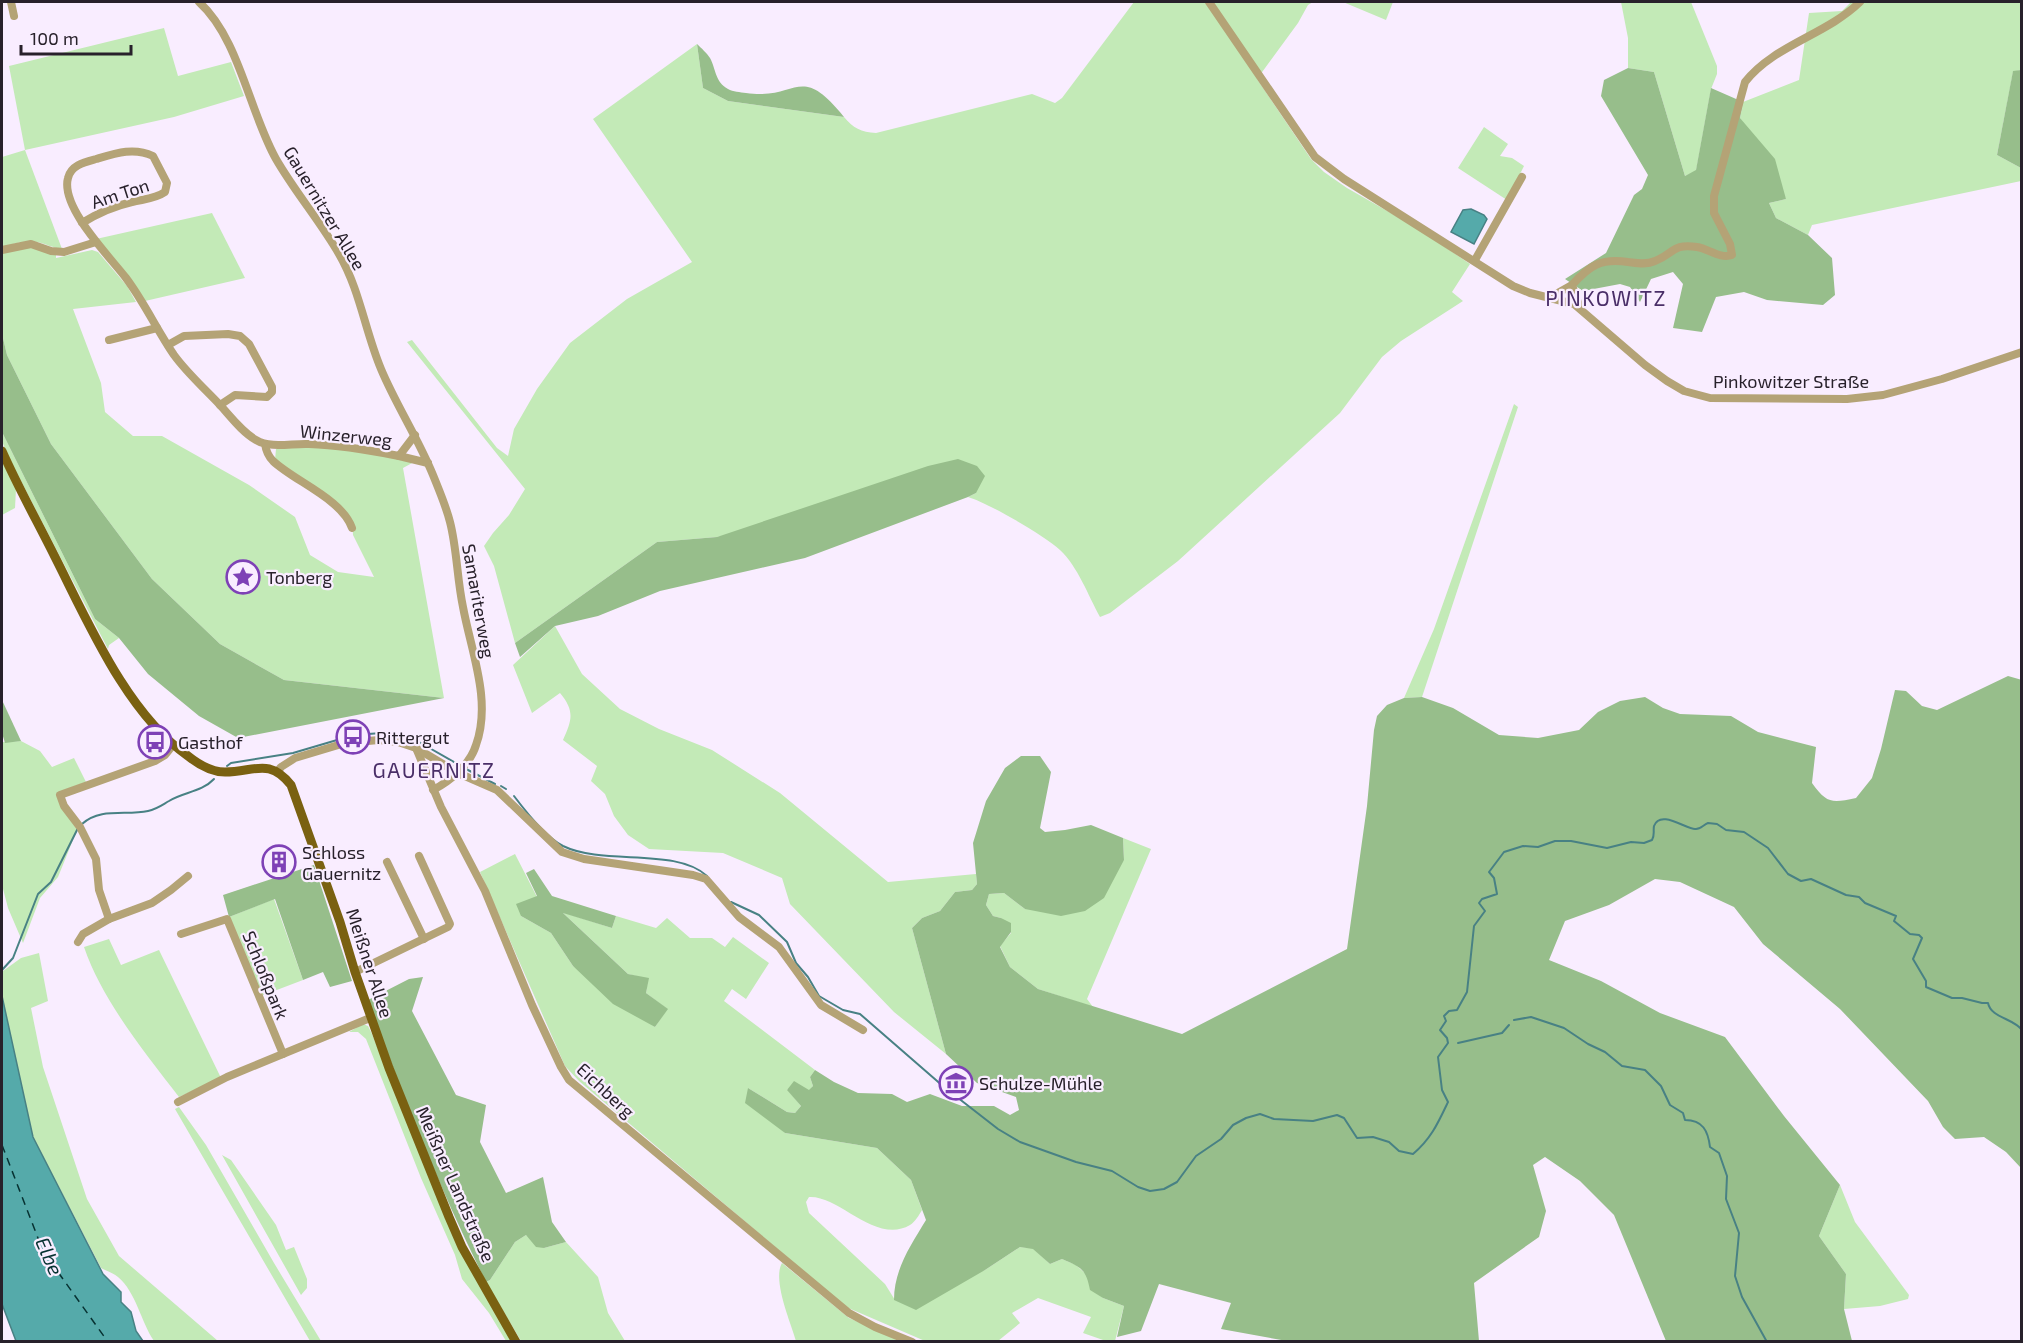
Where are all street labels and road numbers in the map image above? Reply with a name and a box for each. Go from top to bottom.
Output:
street label: Gauernitzer Allee [279,142,371,274]
street label: Am Ton [88,173,152,213]
street label: Pinkowitzer Straße [1713,370,1869,392]
street label: Winzerweg [299,419,393,451]
street label: Samariterweg [458,542,500,660]
street label: Meißner Allee [342,905,398,1021]
street label: Schloßpark [238,927,294,1023]
street label: Eichberg [573,1058,639,1122]
street label: Meißner Landstraße [412,1103,500,1265]

